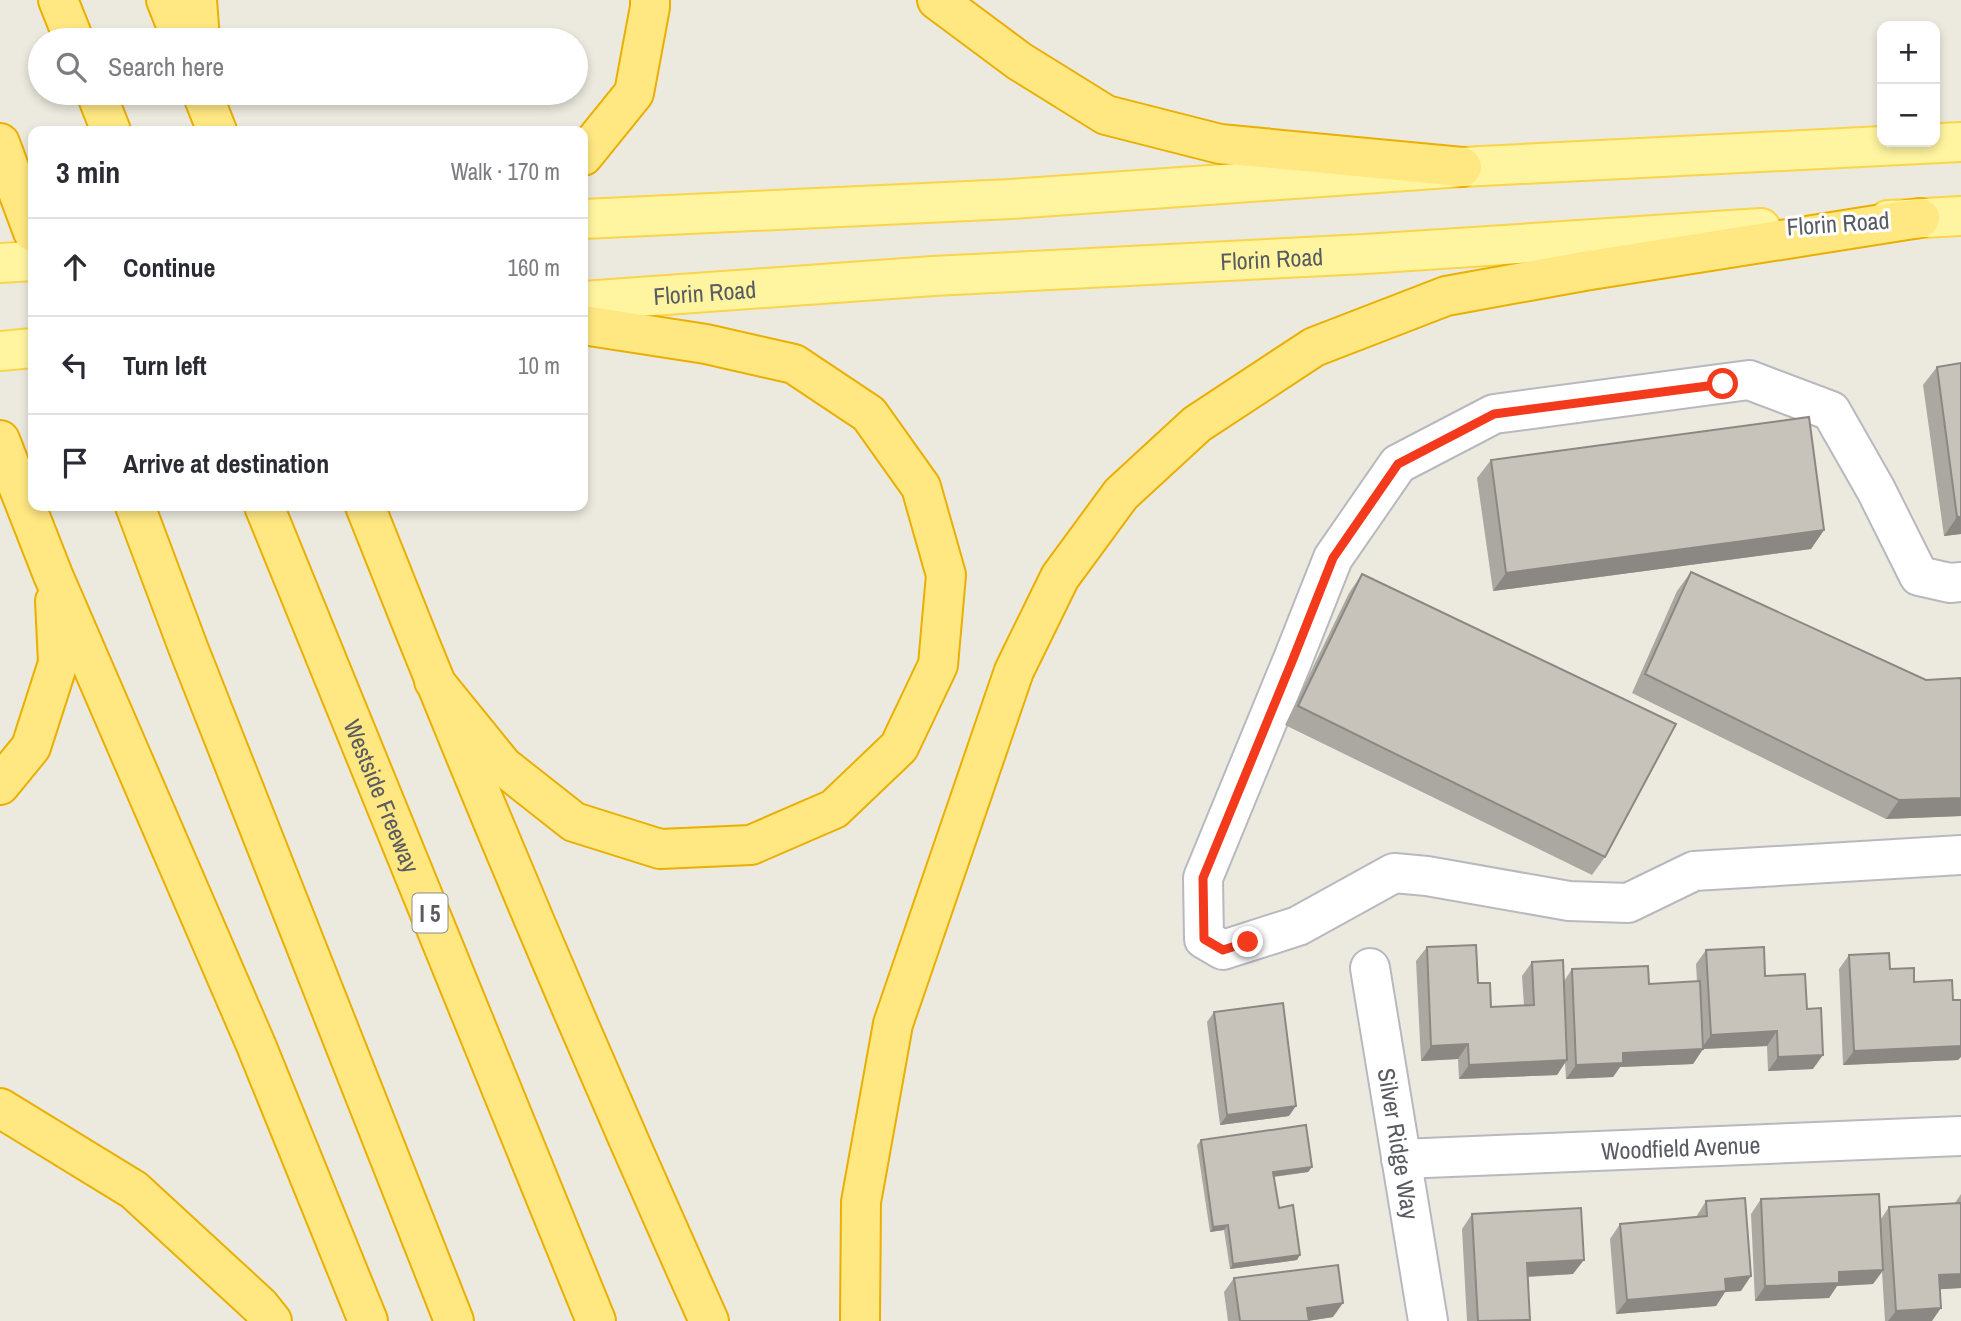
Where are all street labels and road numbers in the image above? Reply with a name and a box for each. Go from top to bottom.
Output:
street label: Florin Road [1786,203,1890,243]
street label: Florin Road [1219,240,1324,277]
street label: Florin Road [652,273,757,312]
street label: Westside Freeway [337,714,428,877]
road number: I 5 [412,893,448,932]
street label: Silver Ridge Way [1371,1066,1427,1222]
street label: Woodfield Avenue [1601,1128,1761,1167]

